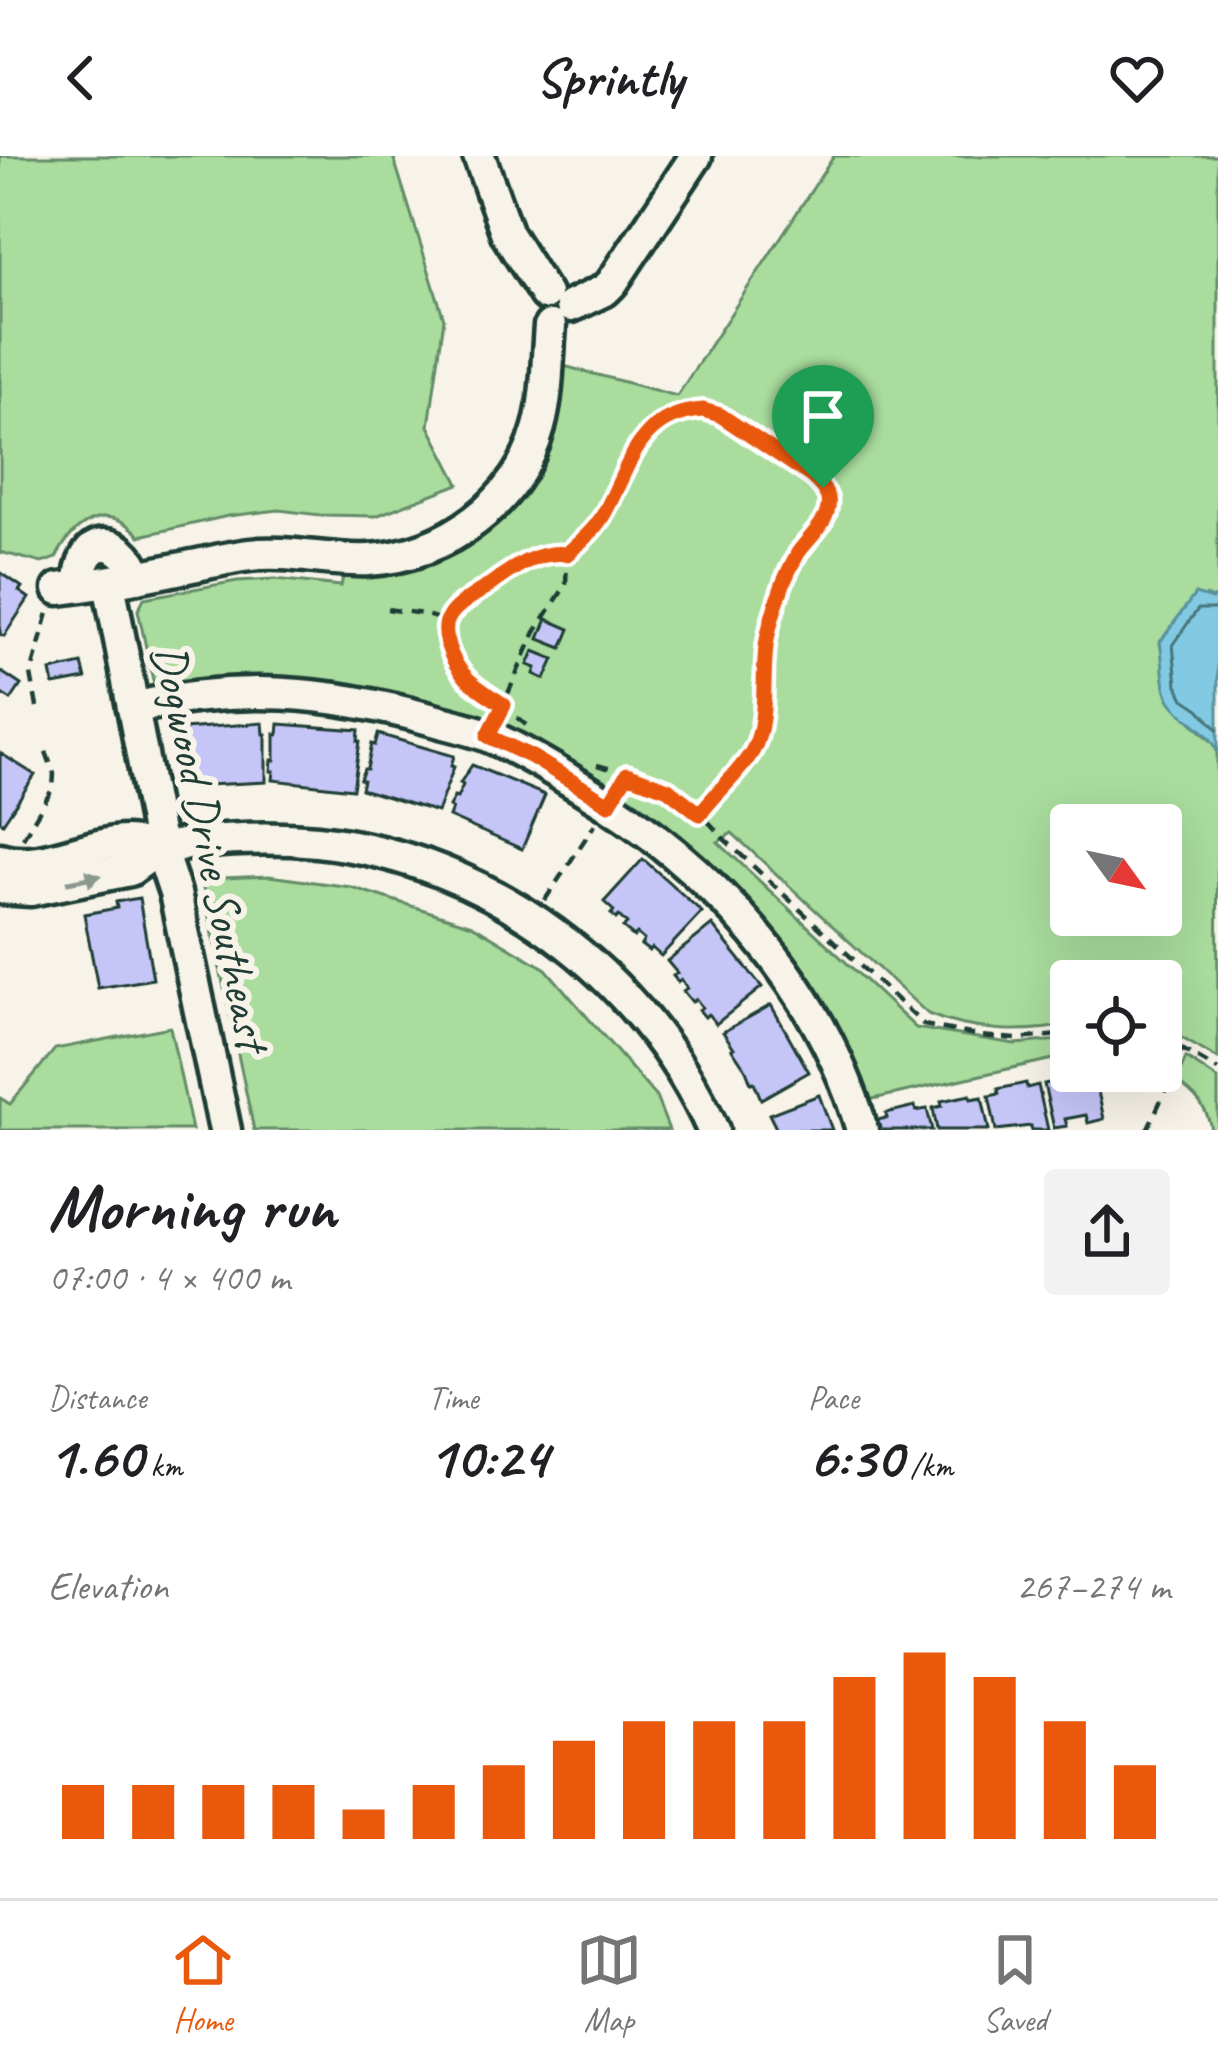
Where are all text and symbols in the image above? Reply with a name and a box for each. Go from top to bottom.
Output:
text: Sprintly [535,44,683,112]
icon: back [48,45,114,111]
icon: heart [1104,45,1170,111]
pin [772,365,874,488]
icon: arrive [790,383,856,449]
street label: Dogwood Drive Southeast [139,639,285,1061]
north arrow [1050,804,1182,936]
map controls [1050,804,1182,1092]
one-way arrow [65,869,103,888]
button: locate [1050,960,1182,1092]
text: Morning run [48,1166,336,1249]
button: share [1044,1169,1170,1295]
text: 07:00 · 4 × 400 m [48,1253,290,1302]
text: Distance [48,1377,146,1419]
text: Time [428,1377,479,1419]
text: Pace [808,1377,859,1419]
text: 1.60 [48,1419,142,1495]
text: 10:24 [428,1419,548,1495]
text: 6:30 [808,1419,902,1495]
text: km [142,1445,182,1487]
text: /km [902,1445,953,1487]
text: Elevation [48,1562,168,1611]
text: 267–274 m [1016,1562,1170,1611]
tab: Home [170,1927,236,2041]
tab: Map [576,1927,642,2041]
tab: Saved [982,1927,1048,2041]

